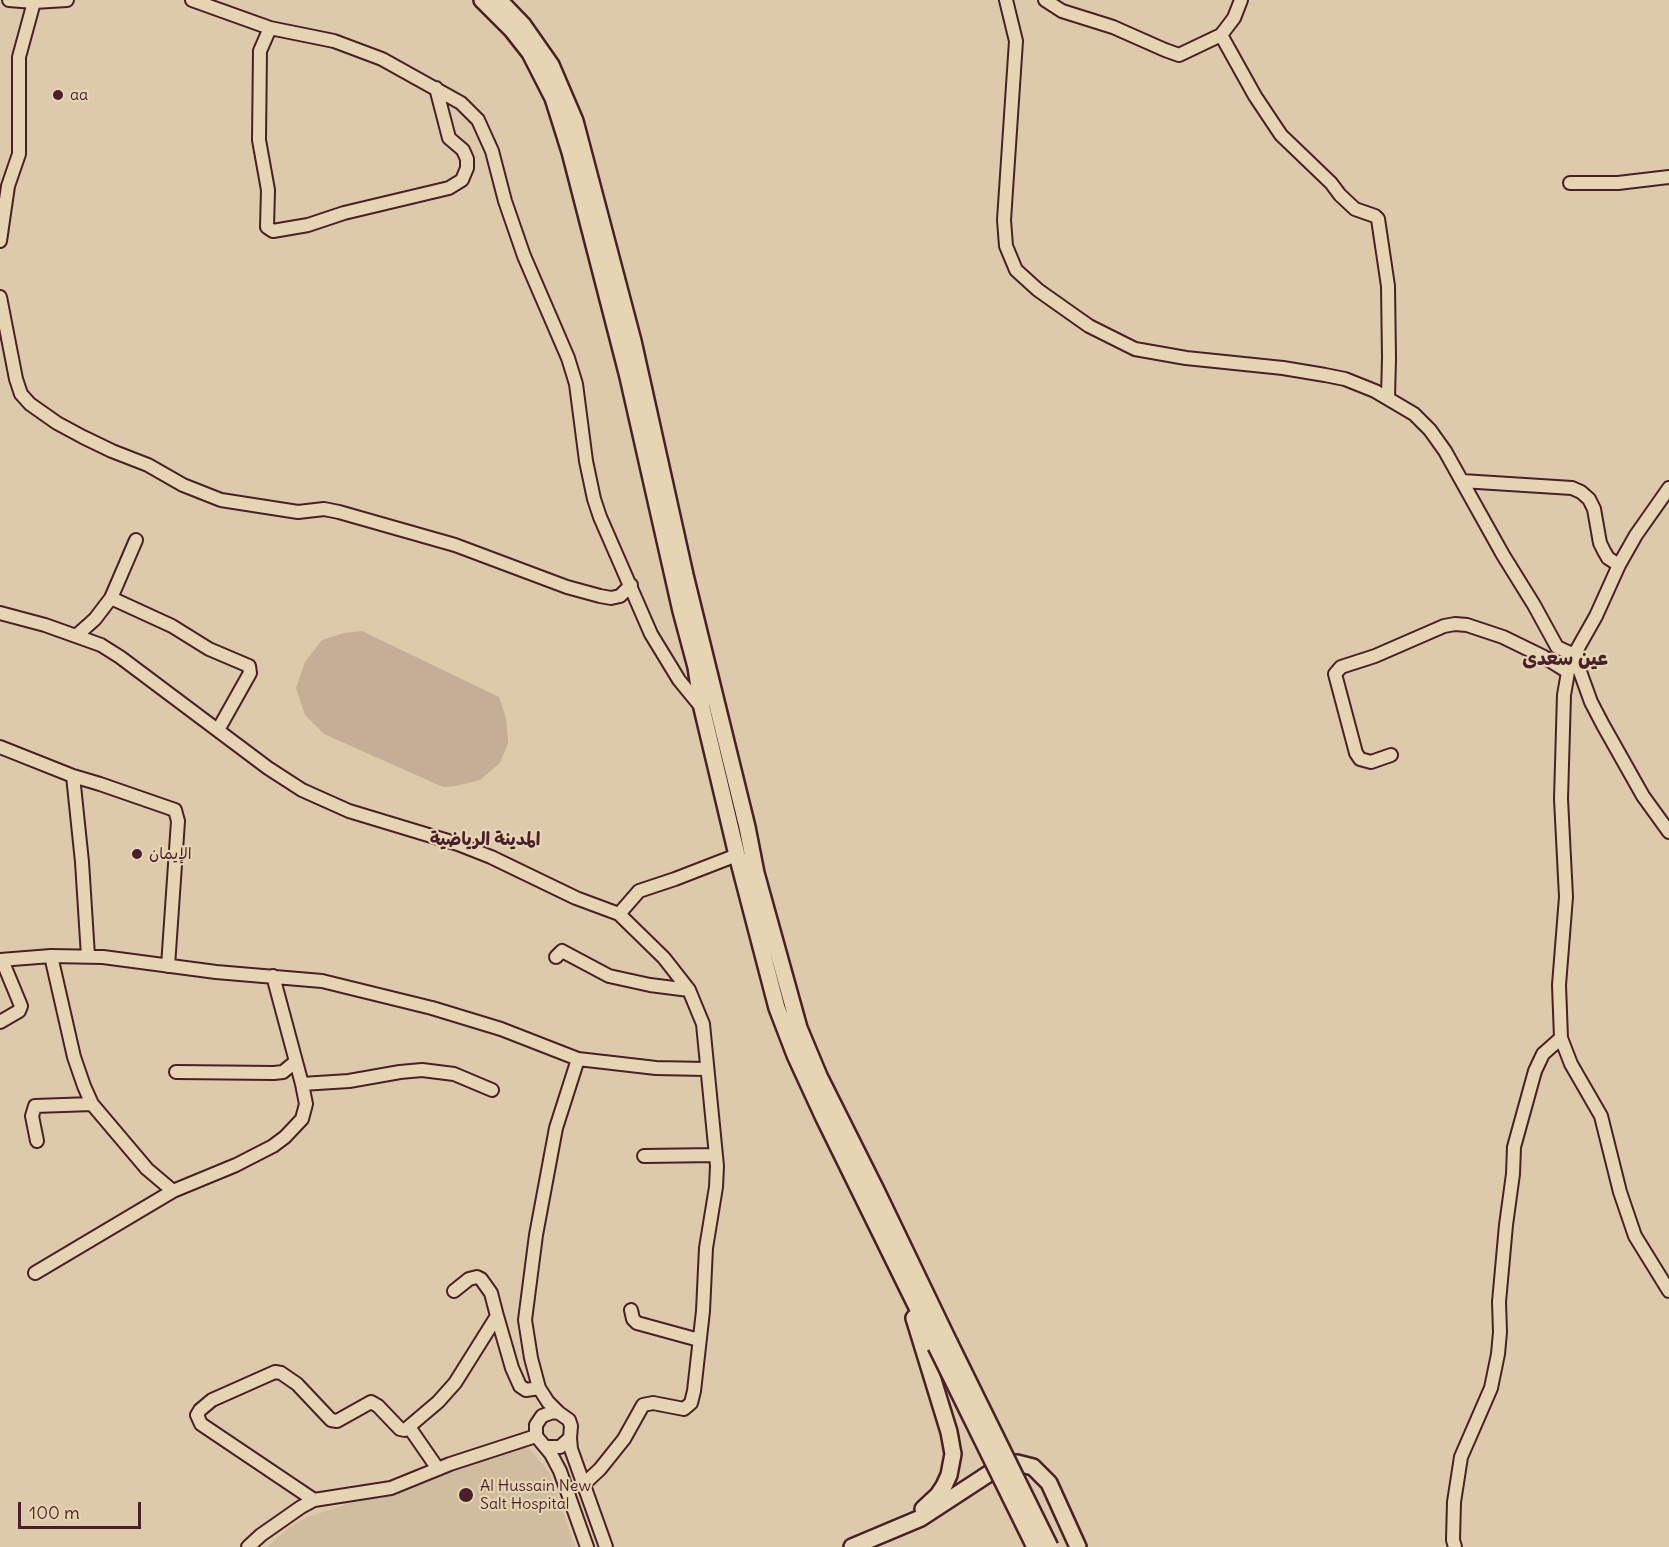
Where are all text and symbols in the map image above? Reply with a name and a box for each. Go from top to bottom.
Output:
place label: aa [70,85,88,105]
marker: aa [51,88,65,102]
district label: عين سعدى [1522,647,1608,671]
district label: المدينة الرياضية [430,829,540,851]
place label: الإيمان [149,844,192,864]
marker: الإيمان [130,847,144,861]
place label: Al Hussain New Salt Hospital [480,1476,591,1514]
marker: Al Hussain New Salt Hospital [457,1486,475,1504]
scale bar [21,1490,144,1528]
text: 100 m [29,1501,80,1524]

